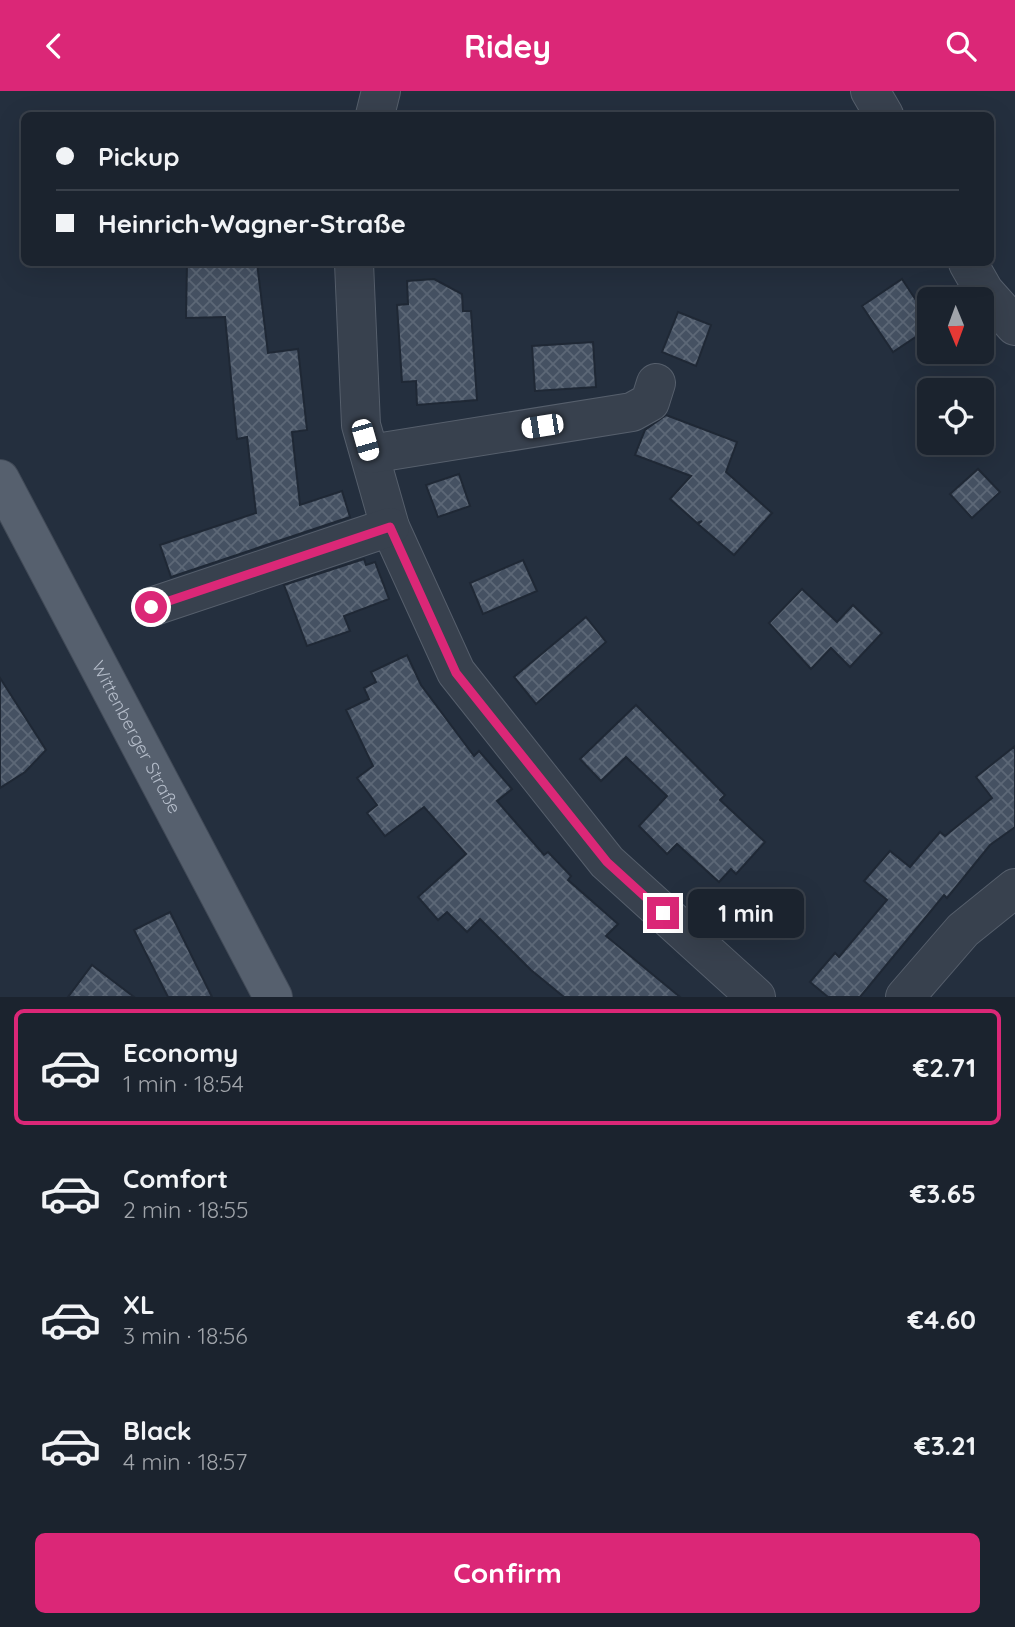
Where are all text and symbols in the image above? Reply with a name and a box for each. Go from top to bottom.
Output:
text: Ridey [464,26,551,66]
icon: back [35,27,73,65]
icon: search [942,27,980,65]
text: Pickup [98,140,180,173]
text: Heinrich-Wagner-Straße [98,207,406,240]
north arrow [917,287,994,364]
map controls [917,287,994,455]
button: locate [917,378,994,455]
car [520,412,565,440]
car [350,417,381,463]
route start [135,591,167,623]
street label: Wittenberger Straße [87,657,186,817]
callout: 1 min [688,889,803,937]
route end [647,897,679,929]
text: 1 min [718,899,774,928]
icon: car [39,1036,102,1099]
text: Economy [123,1036,238,1069]
text: €2.71 [913,1051,976,1084]
text: 1 min · 18:54 [123,1069,244,1098]
icon: car [39,1162,102,1225]
text: Comfort [123,1162,228,1195]
text: €3.65 [910,1177,976,1210]
text: 2 min · 18:55 [123,1195,249,1224]
icon: car [39,1288,102,1351]
text: XL [123,1288,155,1321]
text: €4.60 [908,1303,976,1336]
text: 3 min · 18:56 [123,1321,248,1350]
icon: car [39,1414,102,1477]
text: Black [123,1414,192,1447]
text: €3.21 [914,1429,976,1462]
text: 4 min · 18:57 [123,1447,247,1476]
button: Confirm [35,1533,980,1613]

